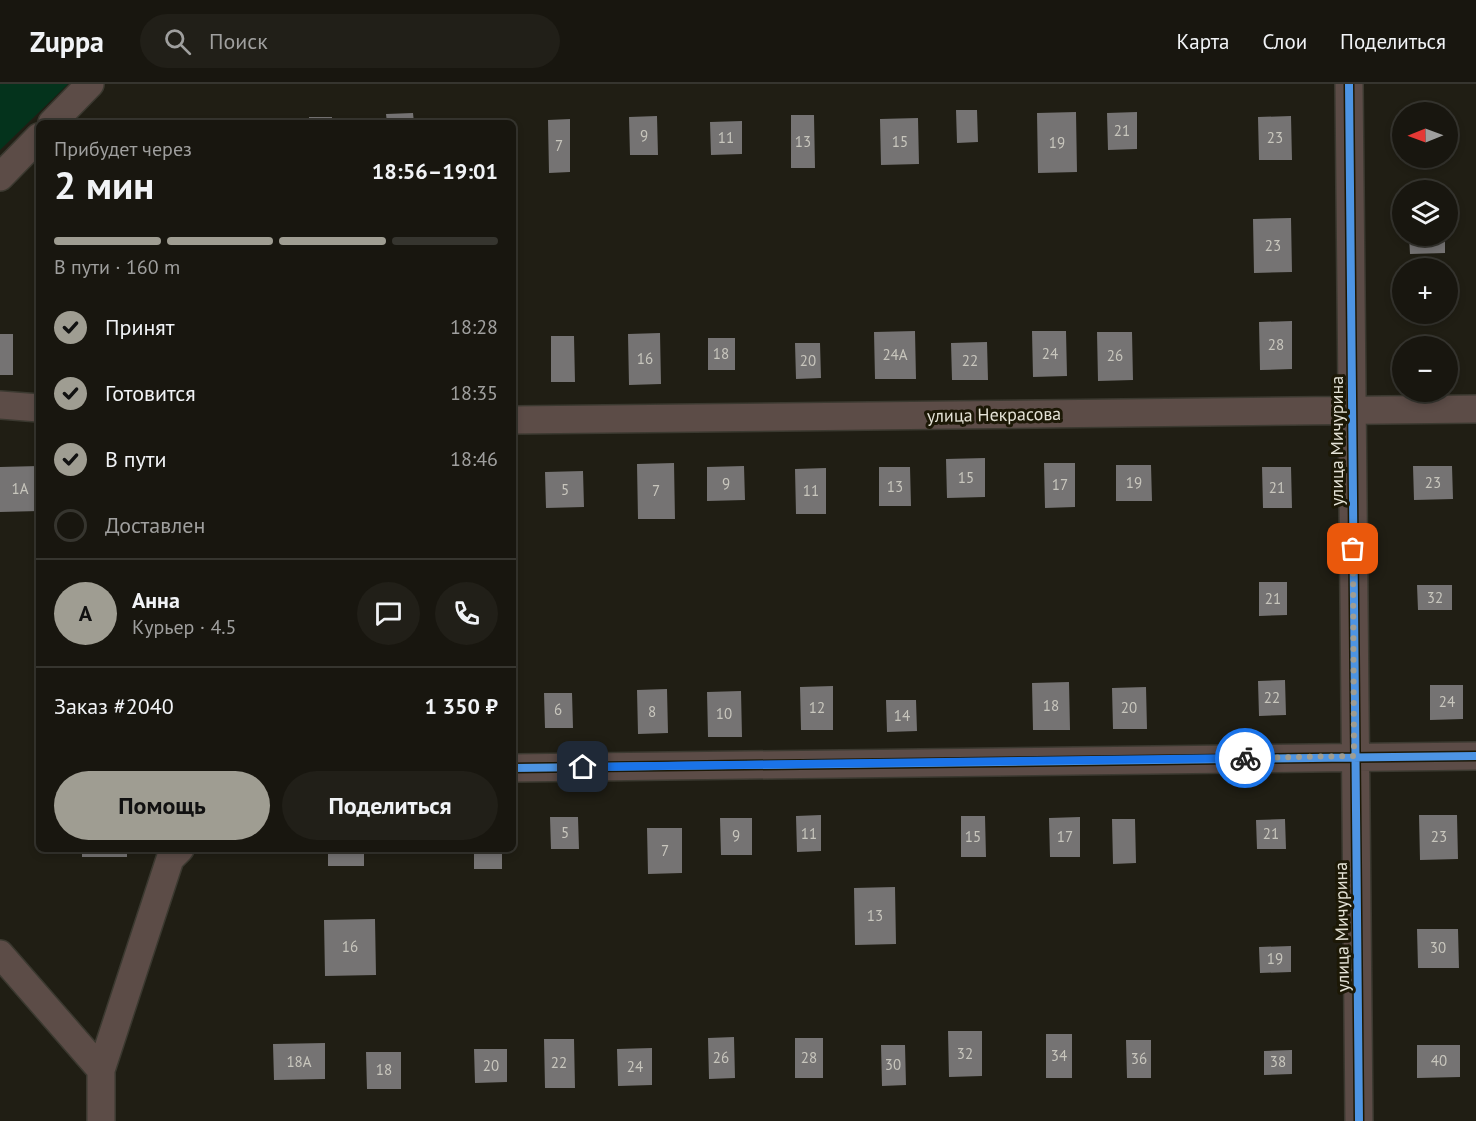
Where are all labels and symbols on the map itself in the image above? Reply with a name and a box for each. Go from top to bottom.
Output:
north arrow [1392,102,1458,168]
house number: 21 [1114,121,1130,140]
house number: 9 [640,126,648,145]
house number: 11 [718,128,734,147]
house number: 23 [1267,128,1283,147]
house number: 13 [795,132,811,151]
house number: 15 [892,132,908,151]
house number: 19 [1049,133,1065,152]
house number: 7 [555,136,563,155]
house number: 23 [1265,236,1281,255]
house number: 28 [1268,335,1284,354]
house number: 18 [713,344,729,363]
house number: 24 [1042,344,1058,363]
house number: 24А [882,345,908,364]
house number: 26 [1107,346,1123,365]
house number: 16 [637,349,653,368]
house number: 20 [800,351,816,370]
house number: 22 [962,351,978,370]
street label: улица Мичурина [1325,376,1348,506]
street label: улица Некрасова [927,402,1061,427]
house number: 15 [958,468,974,487]
house number: 19 [1126,473,1142,492]
house number: 23 [1425,473,1441,492]
house number: 9 [722,474,730,493]
house number: 17 [1052,475,1068,494]
house number: 13 [887,477,903,496]
house number: 21 [1269,478,1285,497]
house number: 1А [12,479,29,498]
house number: 5 [561,480,569,499]
house number: 7 [652,481,660,500]
house number: 11 [803,481,819,500]
pin [1327,523,1378,574]
house number: 32 [1427,588,1443,607]
house number: 21 [1265,589,1281,608]
house number: 22 [1264,688,1280,707]
house number: 24 [1439,692,1455,711]
house number: 18 [1043,696,1059,715]
house number: 12 [809,698,825,717]
house number: 20 [1121,698,1137,717]
house number: 6 [554,700,562,719]
house number: 8 [648,702,656,721]
house number: 10 [716,704,732,723]
house number: 14 [894,706,910,725]
courier [1215,728,1275,788]
pin [557,741,608,792]
house number: 5 [561,823,569,842]
house number: 11 [801,824,817,843]
house number: 21 [1263,824,1279,843]
house number: 9 [732,826,740,845]
house number: 15 [965,827,981,846]
house number: 17 [1057,827,1073,846]
house number: 23 [1431,827,1447,846]
house number: 7 [661,841,669,860]
street label: улица Мичурина [1329,862,1354,992]
house number: 13 [867,906,883,925]
house number: 16 [342,937,358,956]
house number: 30 [1430,938,1446,957]
house number: 19 [1267,949,1283,968]
house number: 32 [957,1044,973,1063]
house number: 34 [1051,1046,1067,1065]
house number: 26 [713,1048,729,1067]
house number: 28 [801,1048,817,1067]
house number: 36 [1131,1049,1147,1068]
house number: 40 [1431,1051,1447,1070]
house number: 18А [286,1052,312,1071]
house number: 38 [1270,1052,1286,1071]
house number: 22 [551,1053,567,1072]
house number: 30 [885,1055,901,1074]
house number: 20 [483,1056,499,1075]
house number: 24 [627,1057,643,1076]
house number: 18 [376,1060,392,1079]

